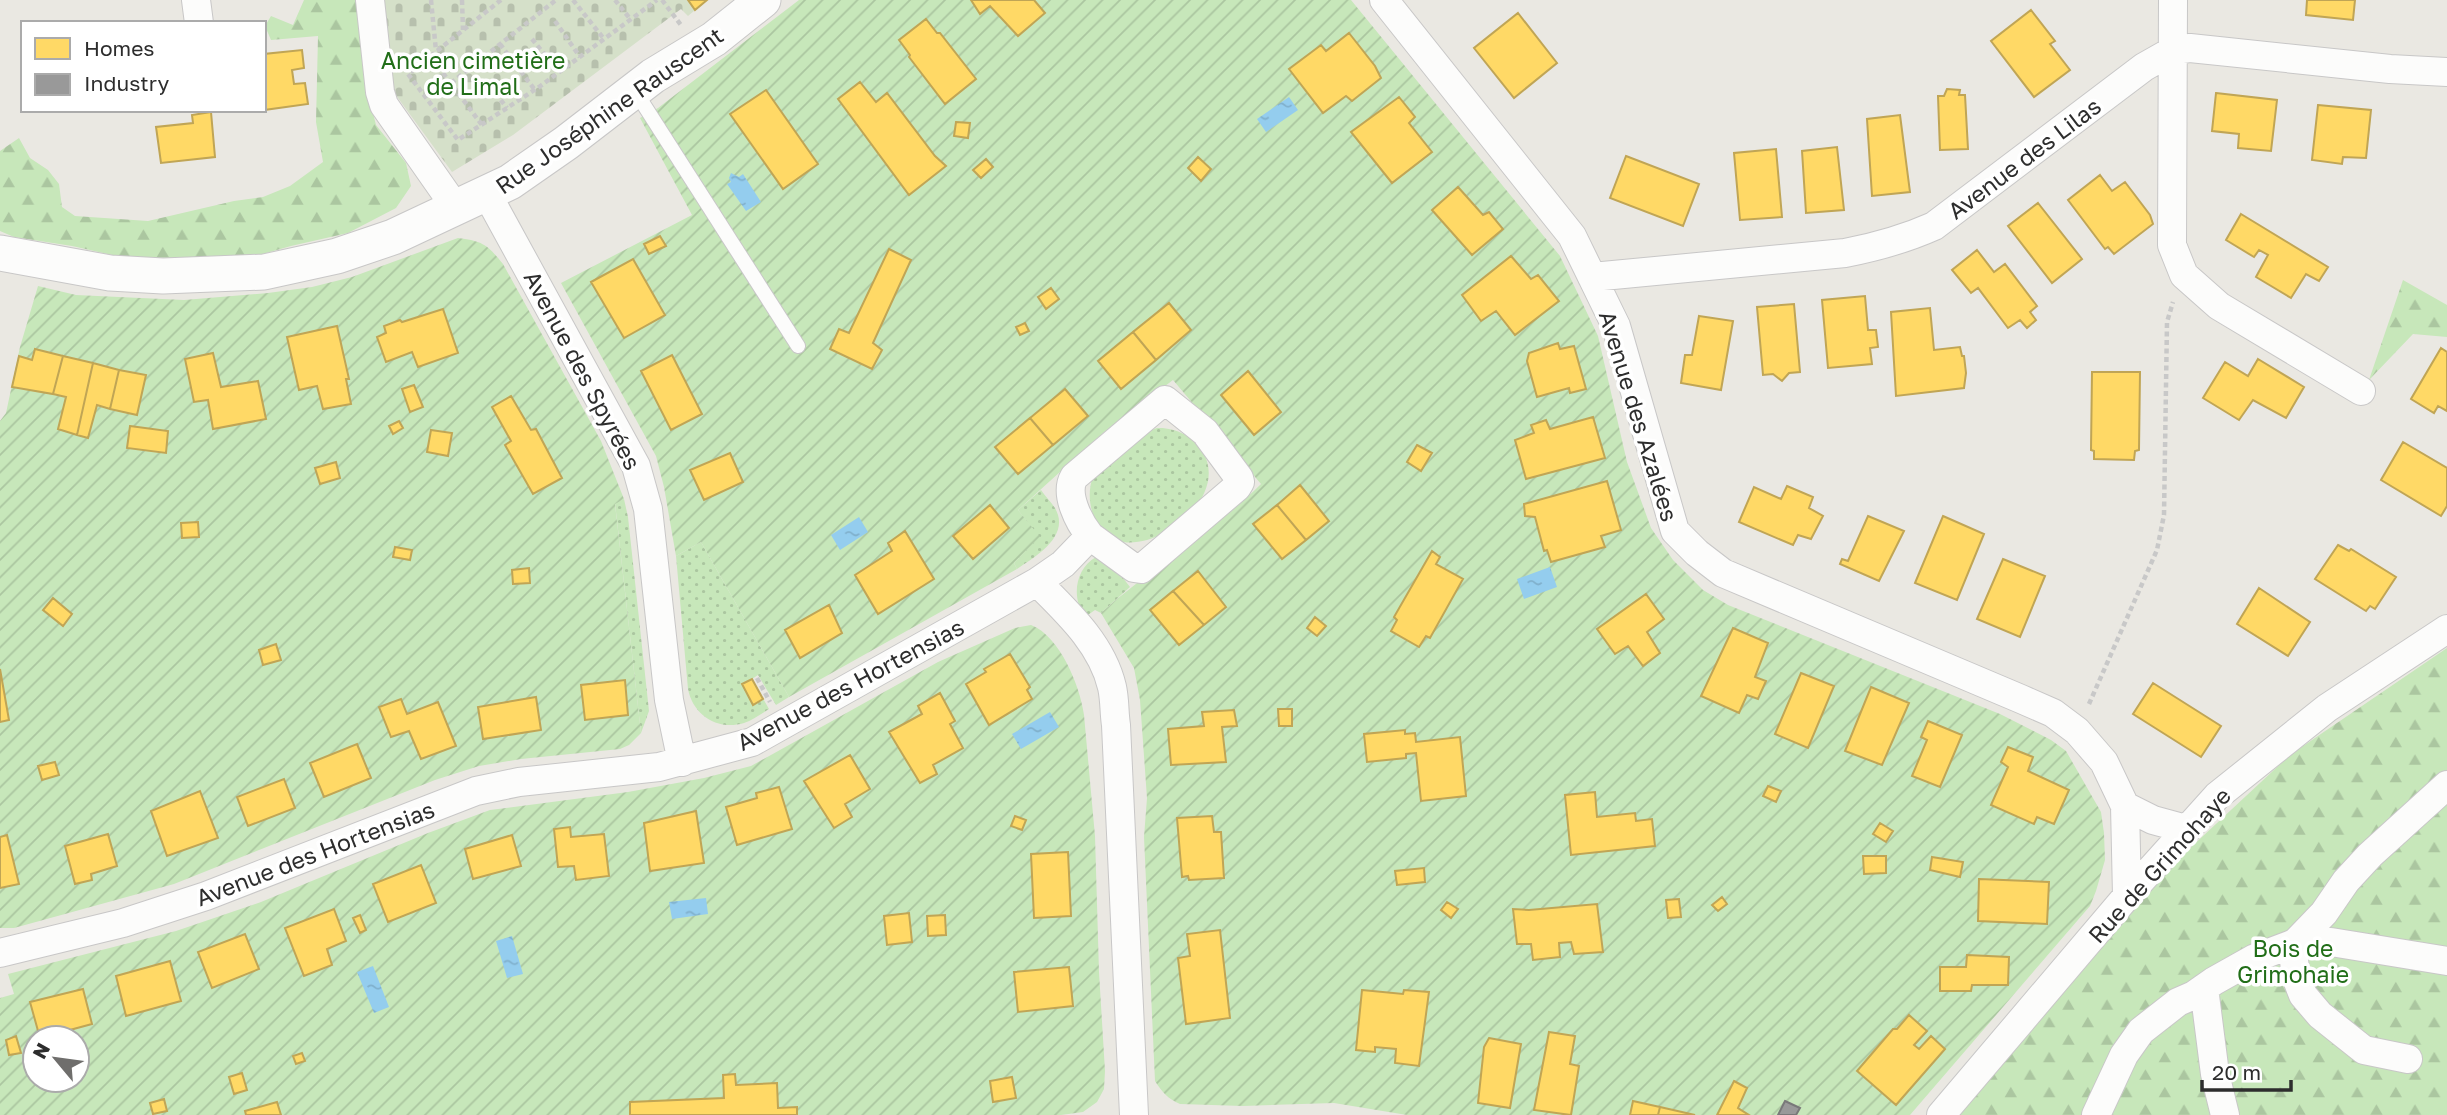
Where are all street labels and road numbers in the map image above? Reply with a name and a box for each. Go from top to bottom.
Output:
street label: Rue Joséphine Rauscent [490,21,728,199]
street label: Avenue des Lilas [1942,91,2106,225]
street label: Avenue des Spyrées [519,266,647,474]
street label: Avenue des Azalées [1594,307,1684,525]
street label: Avenue des Hortensias [732,612,968,756]
street label: Rue de Grimohaye [2082,782,2236,948]
street label: Avenue des Hortensias [192,795,438,911]

